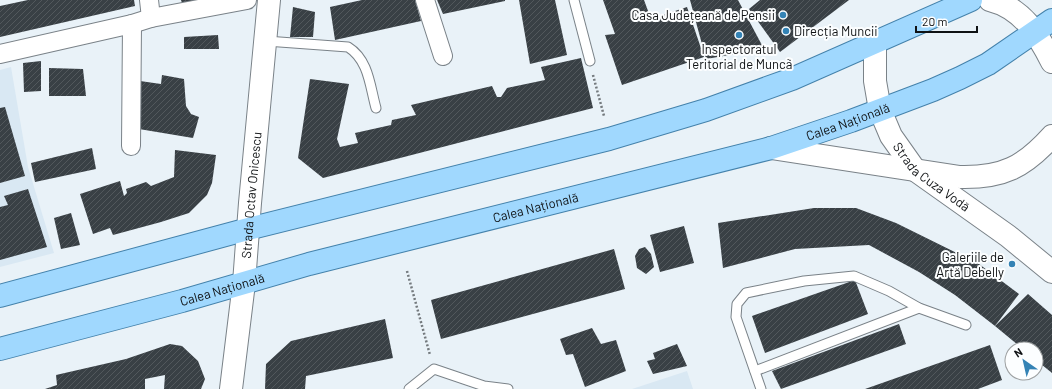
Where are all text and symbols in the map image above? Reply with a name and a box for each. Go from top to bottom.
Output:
place label: Casa Județeană de Pensii [631,7,775,23]
scale bar [916,8,977,34]
marker: Casa Județeană de Pensii [778,10,788,20]
text: 20 m [922,14,948,28]
place label: Direcția Muncii [794,23,878,39]
marker: Direcția Muncii [781,26,791,36]
marker: Inspectoratul Teritorial de Muncã [734,30,744,40]
place label: Inspectoratul Teritorial de Muncã [686,41,792,72]
street label: Calea Națională [804,99,892,144]
street label: Strada Octav Onicescu [238,131,265,259]
street label: Strada Cuza Vodă [890,139,973,215]
street label: Calea Națională [491,189,580,226]
place label: Galeriile de Artă Debelly [936,249,1004,280]
marker: Galeriile de Artă Debelly [1007,259,1017,269]
street label: Calea Națională [178,269,266,309]
north arrow [1004,341,1044,381]
text: N [1011,345,1025,360]

